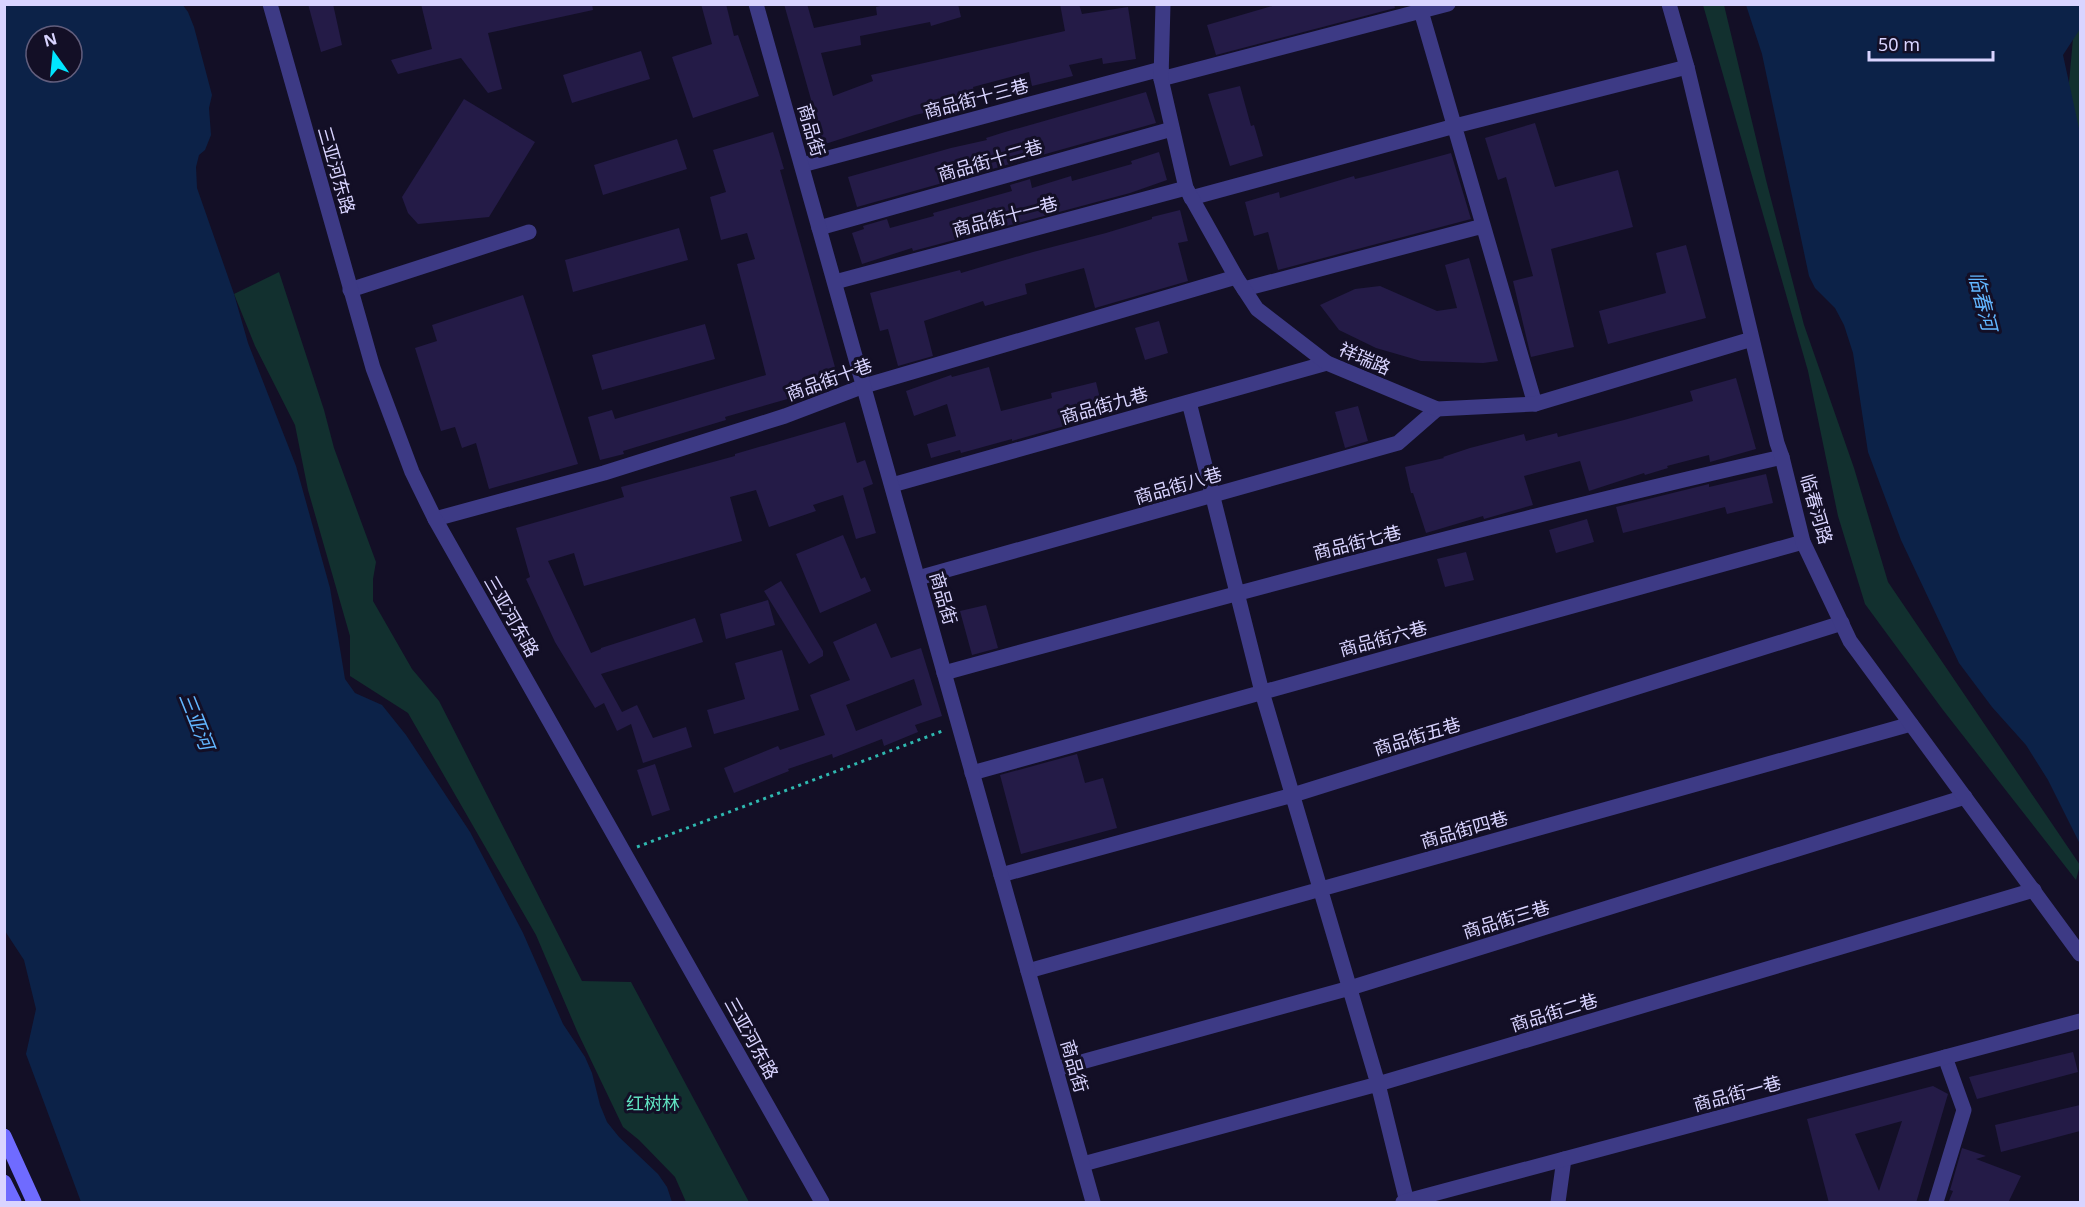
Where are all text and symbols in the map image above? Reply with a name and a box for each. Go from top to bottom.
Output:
north arrow [24,24,84,84]
scale bar [1869,24,1994,62]
text: N [41,27,59,52]
text: 50 m [1878,32,1920,56]
street label: 商品街十三巷 [921,72,1031,124]
street label: 商品街 [793,101,831,159]
street label: 三亚河东路 [313,123,361,217]
street label: 商品街十二巷 [935,134,1045,186]
street label: 商品街十一巷 [950,190,1060,242]
water label: 临春河 [1963,269,2004,337]
street label: 祥瑞路 [1335,336,1395,380]
street label: 商品街十巷 [783,352,875,406]
street label: 商品街九巷 [1057,381,1151,429]
street label: 商品街八巷 [1131,461,1225,509]
street label: 临春河路 [1796,471,1838,547]
street label: 商品街七巷 [1310,519,1404,565]
street label: 商品街 [925,569,963,627]
street label: 三亚河东路 [479,571,545,661]
street label: 商品街六巷 [1336,615,1430,661]
water label: 三亚河 [173,688,222,758]
street label: 商品街五巷 [1370,711,1464,761]
street label: 商品街四巷 [1417,805,1511,853]
street label: 商品街三巷 [1459,894,1553,944]
street label: 商品街二巷 [1507,987,1601,1037]
street label: 三亚河东路 [720,993,784,1083]
street label: 商品街 [1056,1037,1094,1095]
street label: 商品街一巷 [1690,1070,1784,1116]
park label: 红树林 [626,1091,680,1115]

